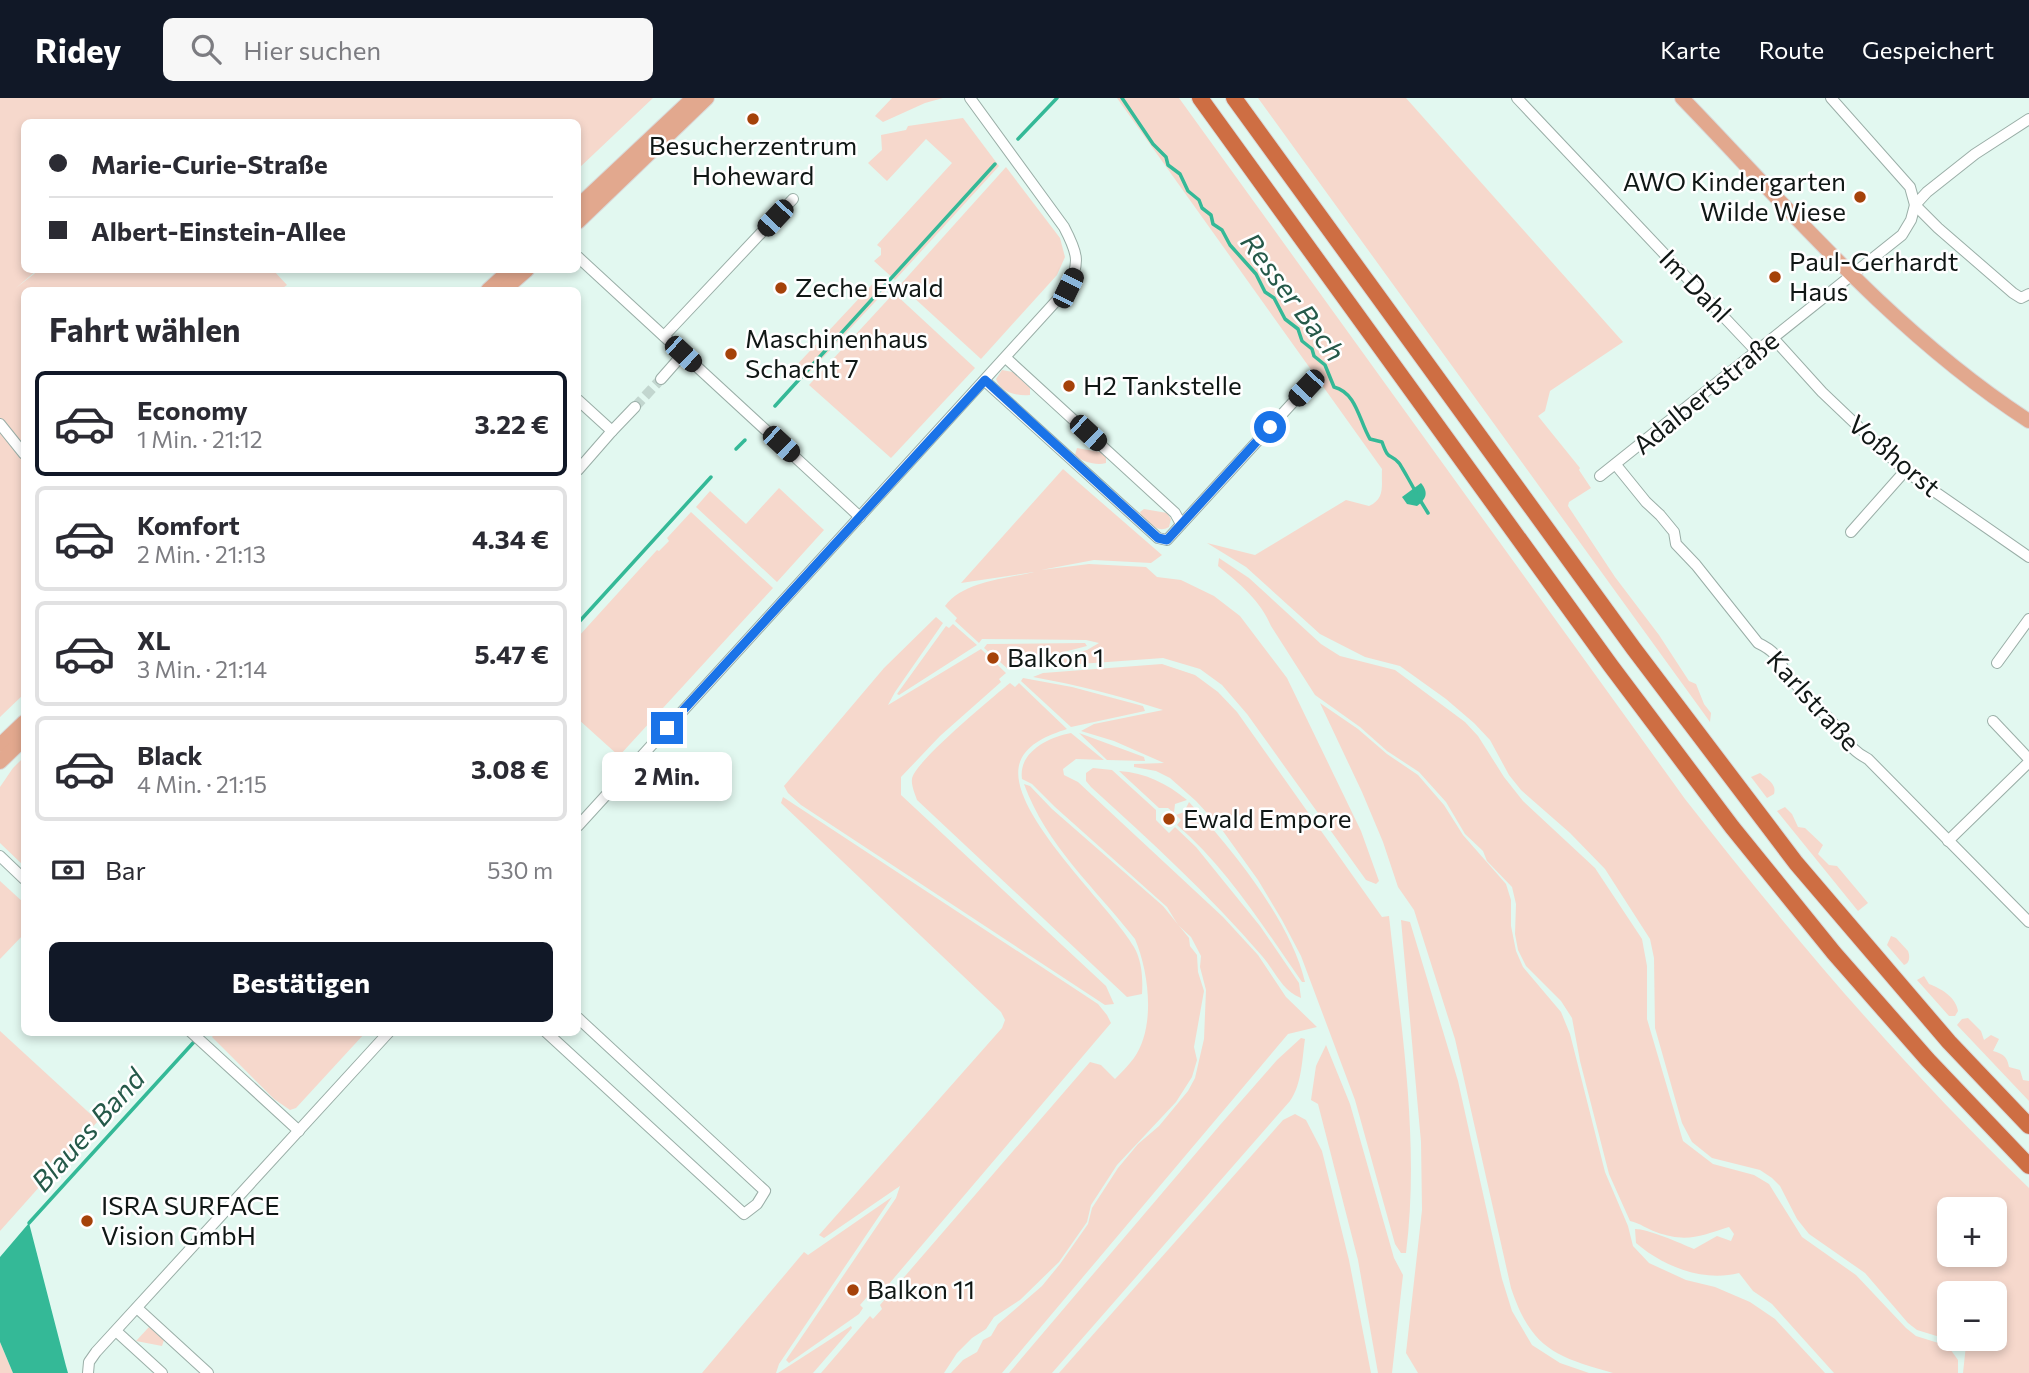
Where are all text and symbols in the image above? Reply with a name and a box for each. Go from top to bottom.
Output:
search box [163,18,653,81]
text: Ridey [35,29,121,70]
icon: search [187,30,225,68]
text: Hier suchen [243,34,381,65]
text: Karte [1660,35,1721,64]
text: Route [1759,35,1824,64]
text: Gespeichert [1862,35,1994,64]
marker: Besucherzentrum Hoheward [745,111,761,127]
place label: Besucherzentrum Hoheward [649,129,857,190]
text: Marie-Curie-Straße [91,148,328,179]
place label: AWO Kindergarten Wilde Wiese [1623,165,1846,226]
marker: AWO Kindergarten Wilde Wiese [1852,189,1868,205]
car [753,195,798,241]
text: Albert-Einstein-Allee [91,215,346,246]
water label: Resser Bach [1234,225,1353,367]
street label: Im Dahl [1654,242,1738,328]
place label: Paul-Gerhardt Haus [1789,245,1958,306]
car [1050,265,1087,311]
marker: Paul-Gerhardt Haus [1767,269,1783,285]
place label: Zeche Ewald [795,271,943,302]
marker: Zeche Ewald [773,280,789,296]
text: Fahrt wählen [49,309,241,349]
place label: Maschinenhaus Schacht 7 [745,322,928,383]
street label: Adalbertstraße [1626,324,1784,460]
car [661,332,706,376]
marker: Maschinenhaus Schacht 7 [723,346,739,362]
car [1284,365,1329,411]
place label: H2 Tankstelle [1083,369,1242,400]
marker: H2 Tankstelle [1061,378,1077,394]
icon: car [53,392,116,455]
text: Economy [137,394,248,425]
text: 3.22 € [474,408,549,439]
street label: Voßhorst [1843,408,1947,502]
car [1066,411,1111,455]
route start [1254,411,1286,443]
car [759,422,804,466]
text: 1 Min. · 21:12 [137,425,263,453]
icon: car [53,507,116,570]
text: Komfort [137,509,240,540]
text: 4.34 € [472,523,549,554]
text: 2 Min. · 21:13 [137,540,266,568]
icon: car [53,622,116,685]
text: XL [137,624,171,655]
text: 5.47 € [475,638,549,669]
place label: Balkon 1 [1007,641,1104,672]
street label: Karlstraße [1761,644,1867,756]
marker: Balkon 1 [985,650,1001,666]
text: 3 Min. · 21:14 [137,655,267,683]
route end [651,712,683,744]
icon: car [53,737,116,800]
text: Black [137,739,203,770]
callout: 2 Min. [602,752,732,802]
text: 3.08 € [471,753,549,784]
text: 2 Min. [634,762,700,790]
text: 4 Min. · 21:15 [137,770,267,798]
place label: Ewald Empore [1183,802,1351,833]
marker: Ewald Empore [1161,811,1177,827]
icon: cash [49,851,87,889]
text: Bar [105,854,146,885]
text: 530 m [487,856,553,884]
button: Bestätigen [49,942,553,1022]
water label: Blaues Band [23,1060,152,1198]
place label: ISRA SURFACE Vision GmbH [101,1189,280,1250]
map controls [1937,1197,2007,1351]
button: + [1937,1197,2007,1267]
marker: ISRA SURFACE Vision GmbH [79,1213,95,1229]
place label: Balkon 11 [867,1273,975,1304]
button: − [1937,1281,2007,1351]
marker: Balkon 11 [845,1282,861,1298]

